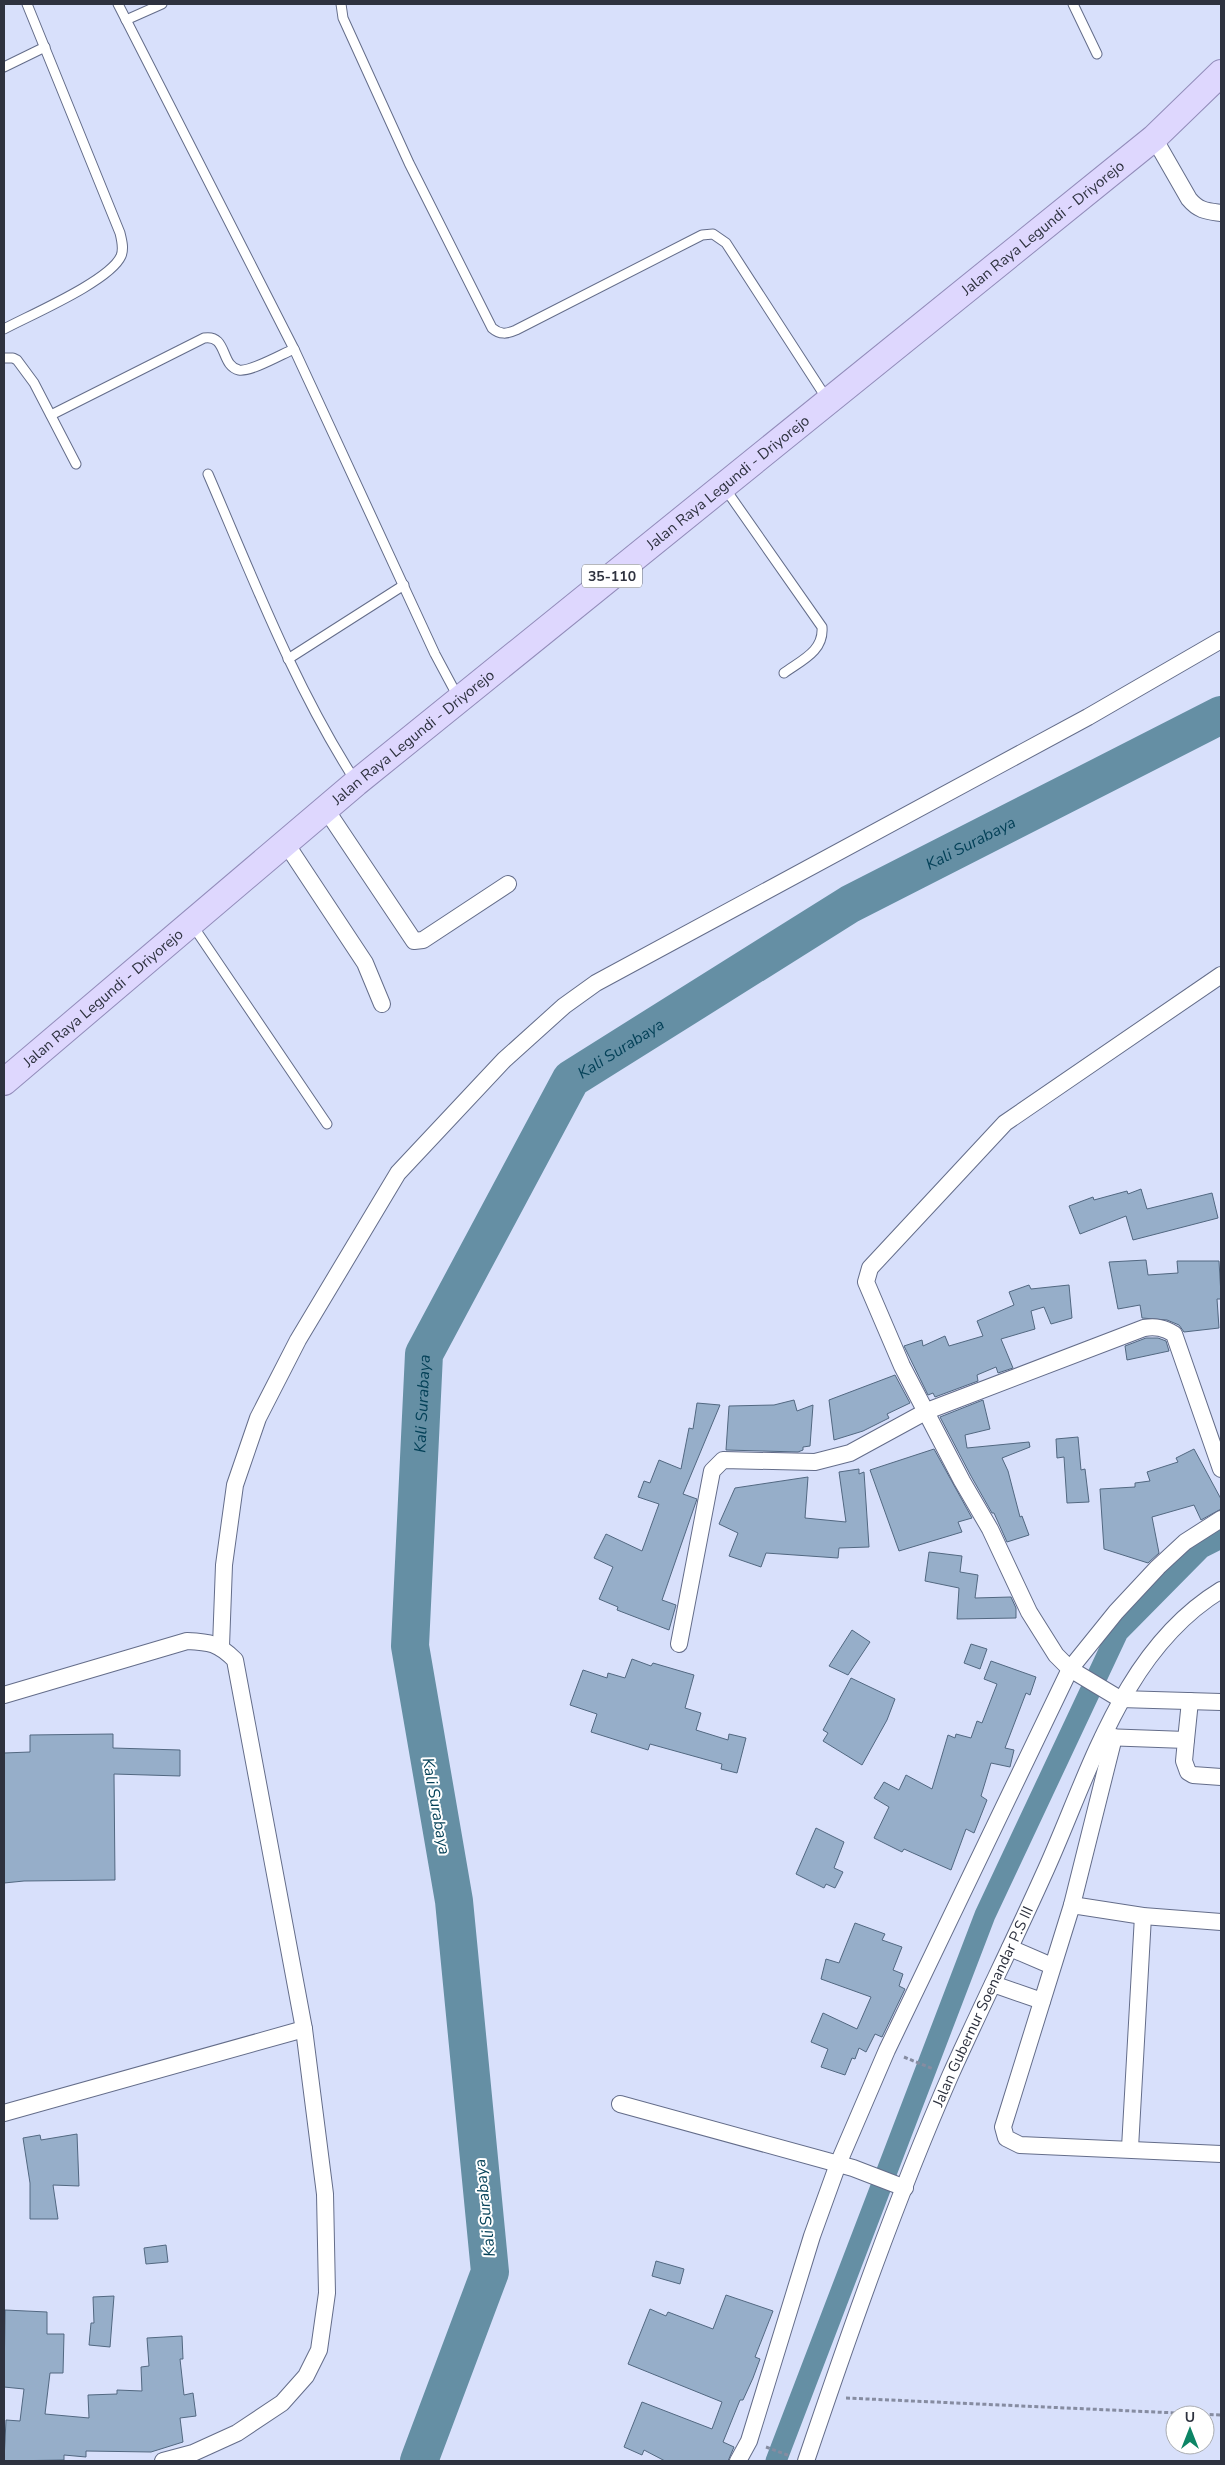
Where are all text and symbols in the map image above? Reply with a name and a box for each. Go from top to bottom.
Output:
street label: Jalan Raya Legundi - Driyorejo [956,156,1129,300]
street label: Jalan Raya Legundi - Driyorejo [641,410,814,555]
road number: 35-110 [582,564,642,588]
street label: Jalan Raya Legundi - Driyorejo [327,665,499,810]
water label: Kali Surabaya [922,811,1020,876]
street label: Jalan Raya Legundi - Driyorejo [18,924,187,1072]
water label: Kali Surabaya [574,1013,669,1084]
water label: Kali Surabaya [409,1354,436,1453]
water label: Kali Surabaya [417,1756,455,1856]
street label: Jalan Gubernur Soenandar P.S III [928,1903,1038,2111]
water label: Kali Surabaya [469,2158,501,2258]
north arrow [1165,2405,1215,2455]
text: U [1185,2408,1195,2427]

